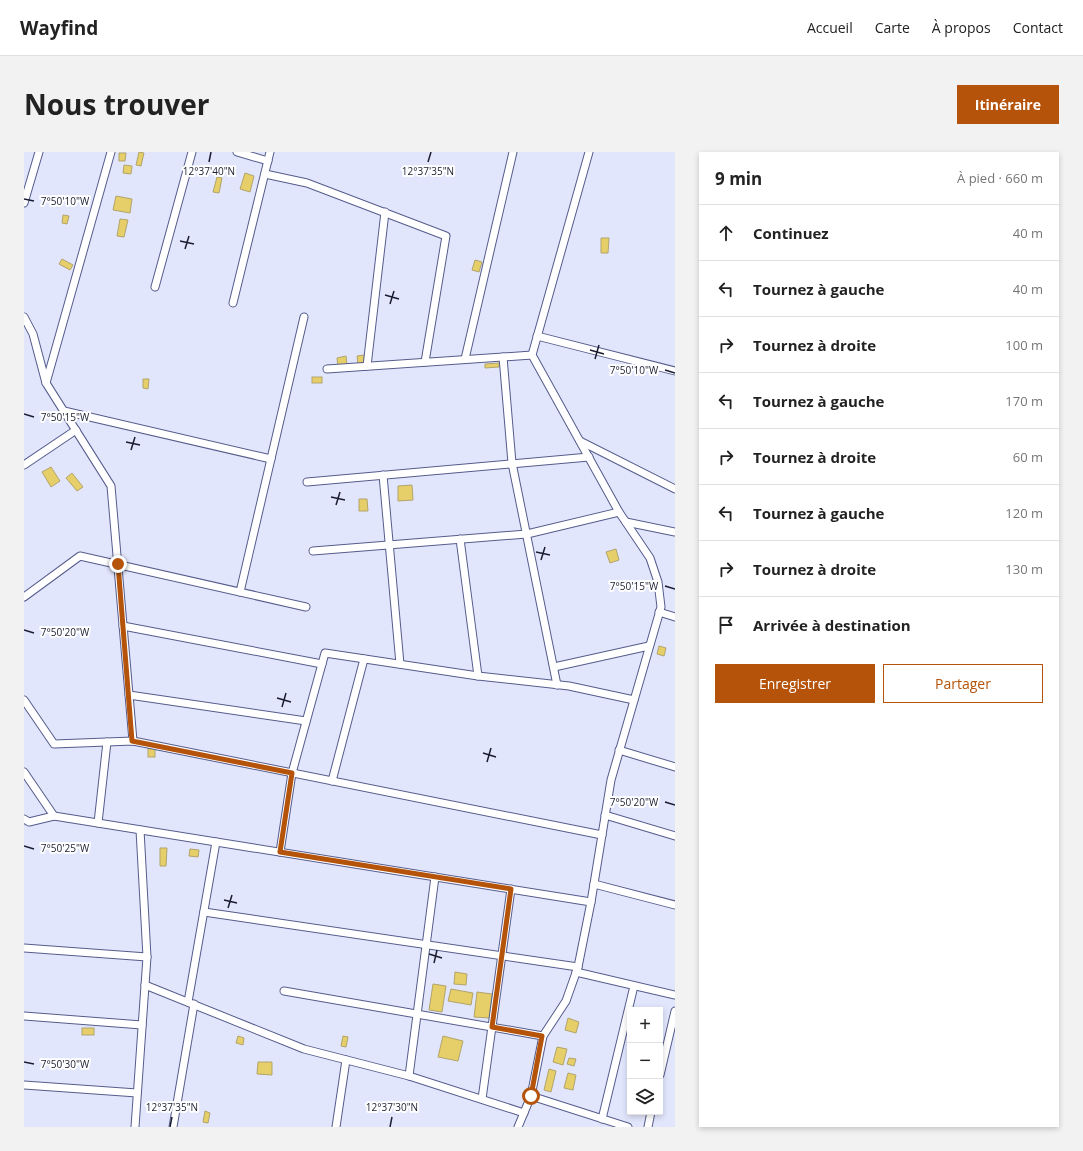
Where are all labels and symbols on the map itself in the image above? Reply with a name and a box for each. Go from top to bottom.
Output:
text: 12°37'40"N [183,164,235,178]
text: 12°37'35"N [402,164,454,178]
text: 7°50'10"W [41,194,90,208]
text: 7°50'10"W [610,363,659,377]
text: 7°50'15"W [41,410,90,424]
route end [109,555,127,573]
text: 7°50'15"W [610,579,659,593]
text: 7°50'20"W [41,625,90,639]
text: 7°50'20"W [610,795,659,809]
text: 7°50'25"W [41,841,90,855]
text: 7°50'30"W [41,1057,90,1071]
route start [522,1087,540,1105]
text: 12°37'35"N [146,1100,198,1114]
text: 12°37'30"N [366,1100,418,1114]

